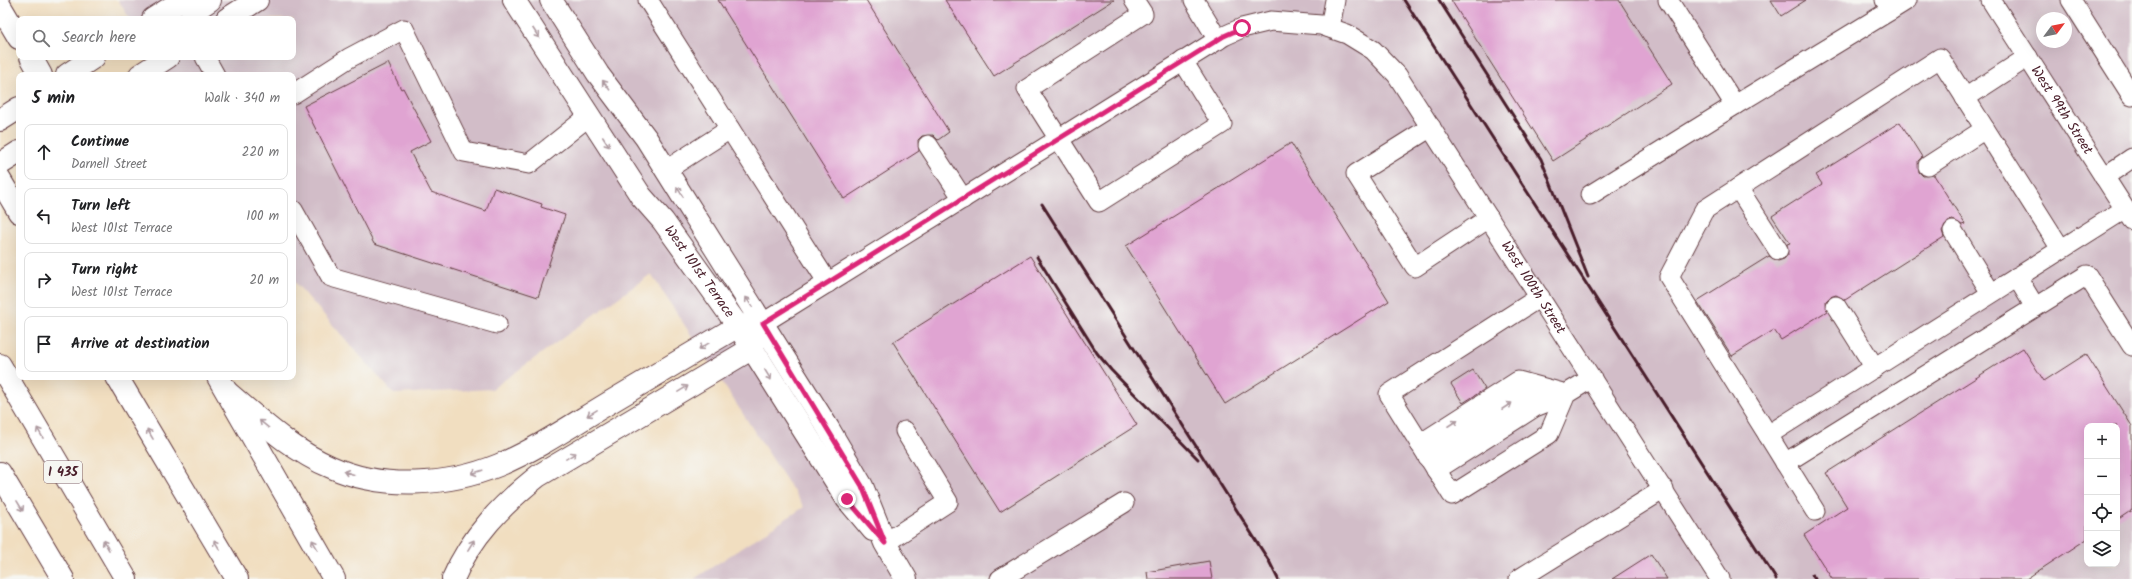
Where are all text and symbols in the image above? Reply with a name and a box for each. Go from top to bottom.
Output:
north arrow [2036,12,2072,48]
search box [16,16,296,60]
route start [1233,19,1251,37]
text: Search here [62,26,136,50]
icon: search [30,27,52,49]
one-way arrow [532,27,540,39]
street label: West 99th Street [2025,61,2099,160]
one-way arrow [602,80,610,91]
text: 5 min [32,85,75,112]
text: Walk · 340 m [204,88,280,109]
text: Continue [71,130,129,154]
one-way arrow [602,136,610,147]
icon: ahead [33,141,55,163]
text: 220 m [242,142,279,163]
text: Darnell Street [71,154,147,175]
one-way arrow [676,187,684,198]
text: Turn left [71,194,131,218]
icon: left [33,205,55,227]
text: 100 m [246,206,279,227]
text: West 101st Terrace [71,218,172,239]
street label: West 101st Terrace [658,221,740,323]
street label: West 100th Street [1495,237,1572,339]
text: Turn right [71,258,138,282]
icon: right [33,269,55,291]
text: 20 m [249,270,279,291]
text: West 101st Terrace [71,282,172,303]
one-way arrow [745,296,753,308]
text: Arrive at destination [71,332,210,356]
icon: arrive [33,333,55,355]
one-way arrow [698,343,710,351]
one-way arrow [764,369,772,381]
one-way arrow [677,385,688,393]
one-way arrow [1502,401,1513,410]
one-way arrow [587,409,598,417]
one-way arrow [259,419,270,428]
one-way arrow [1447,419,1458,427]
map controls [2084,423,2120,567]
button: + [2084,423,2120,459]
one-way arrow [36,427,44,439]
one-way arrow [146,428,154,440]
one-way arrow [565,451,577,459]
button: − [2084,459,2120,495]
road number: I 435 [44,461,82,483]
one-way arrow [343,469,356,476]
one-way arrow [471,469,484,476]
route end [838,490,856,508]
button: locate [2084,495,2120,531]
one-way arrow [16,500,24,511]
button: layers [2084,531,2120,567]
one-way arrow [102,539,110,551]
one-way arrow [212,539,220,551]
one-way arrow [310,539,318,551]
one-way arrow [467,539,476,550]

